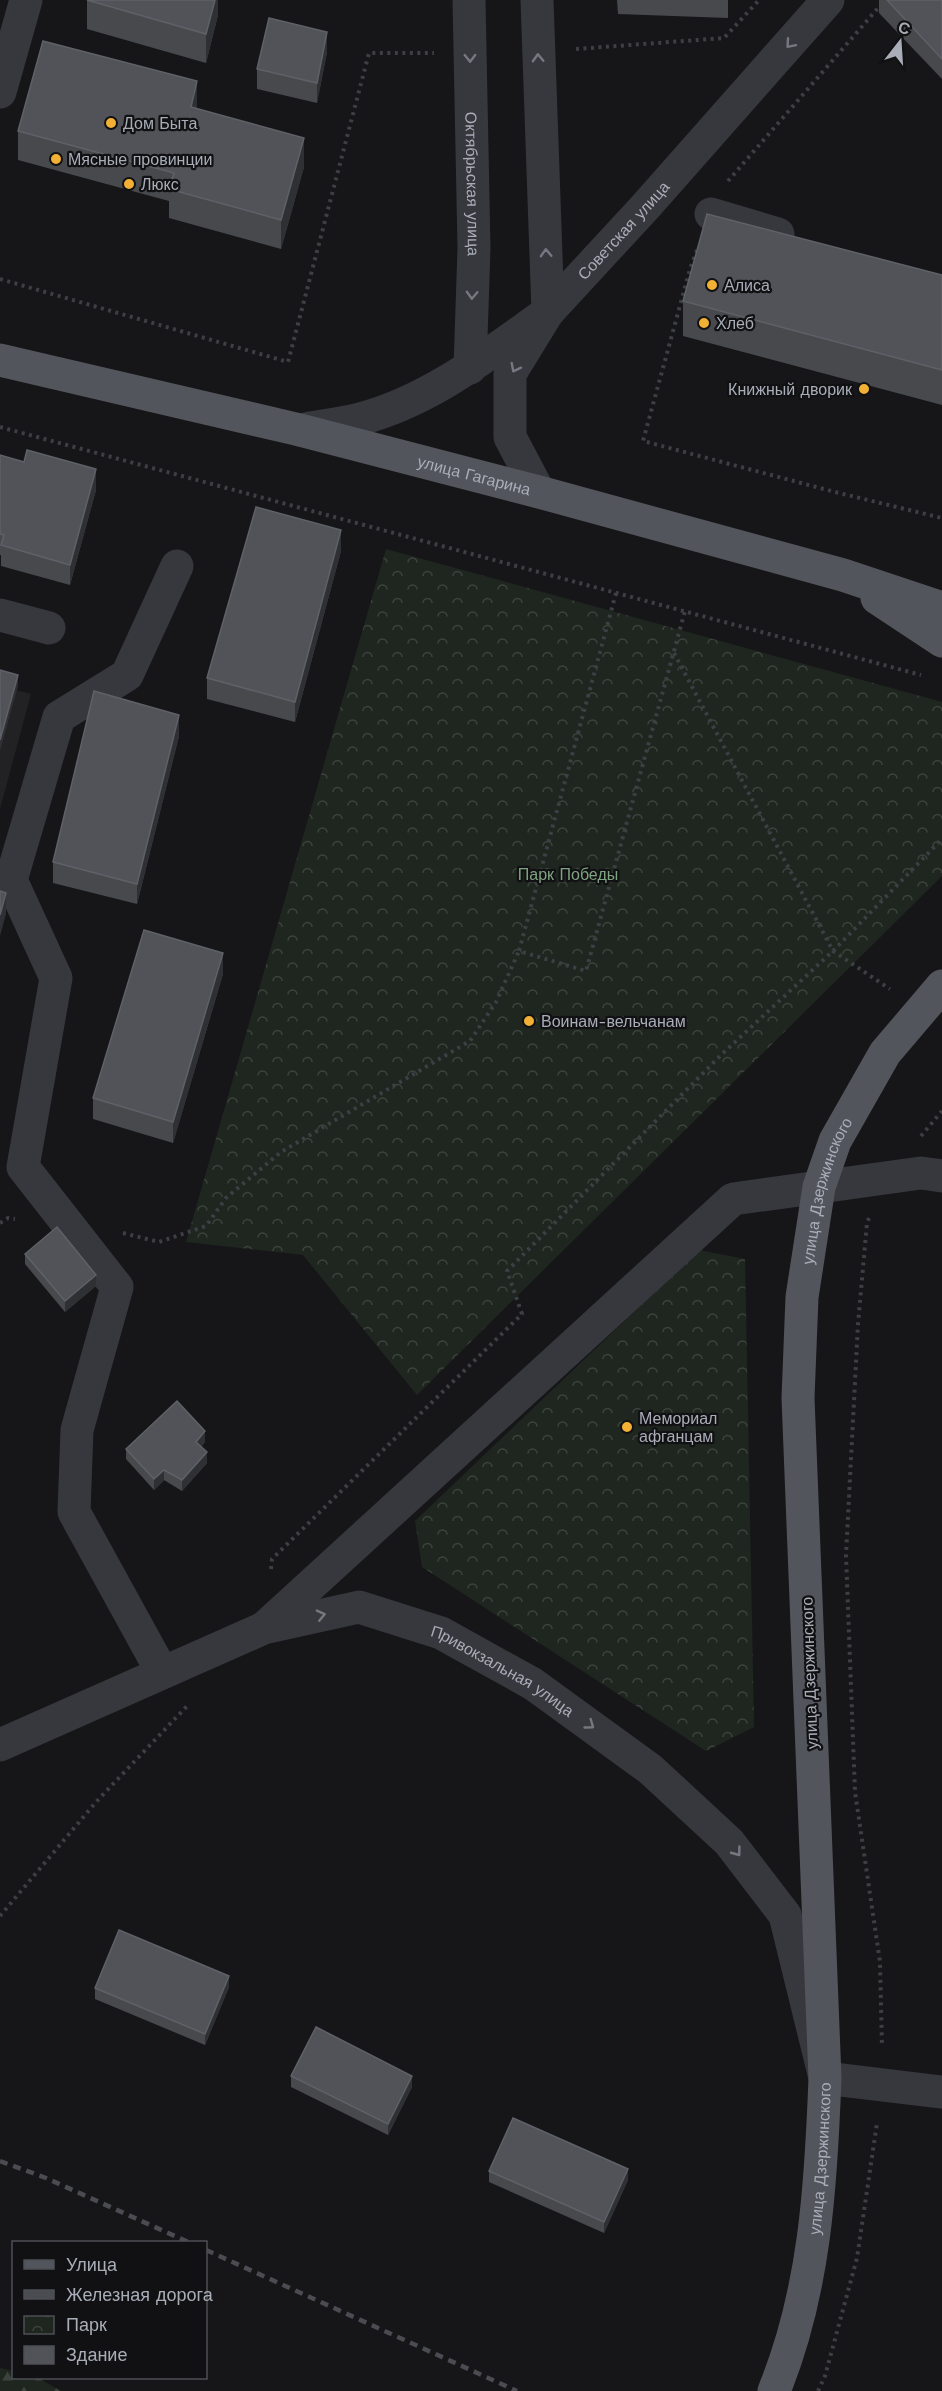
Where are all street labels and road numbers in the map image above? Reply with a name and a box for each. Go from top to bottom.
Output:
street label: Октябрьская улица [461,112,483,257]
street label: Советская улица [574,177,673,284]
street label: улица Гагарина [415,452,533,499]
street label: улица Дзержинского [798,1114,857,1266]
street label: улица Дзержинского [797,1596,822,1750]
street label: Привокзальная улица [429,1621,578,1721]
street label: улица Дзержинского [805,2082,835,2236]

